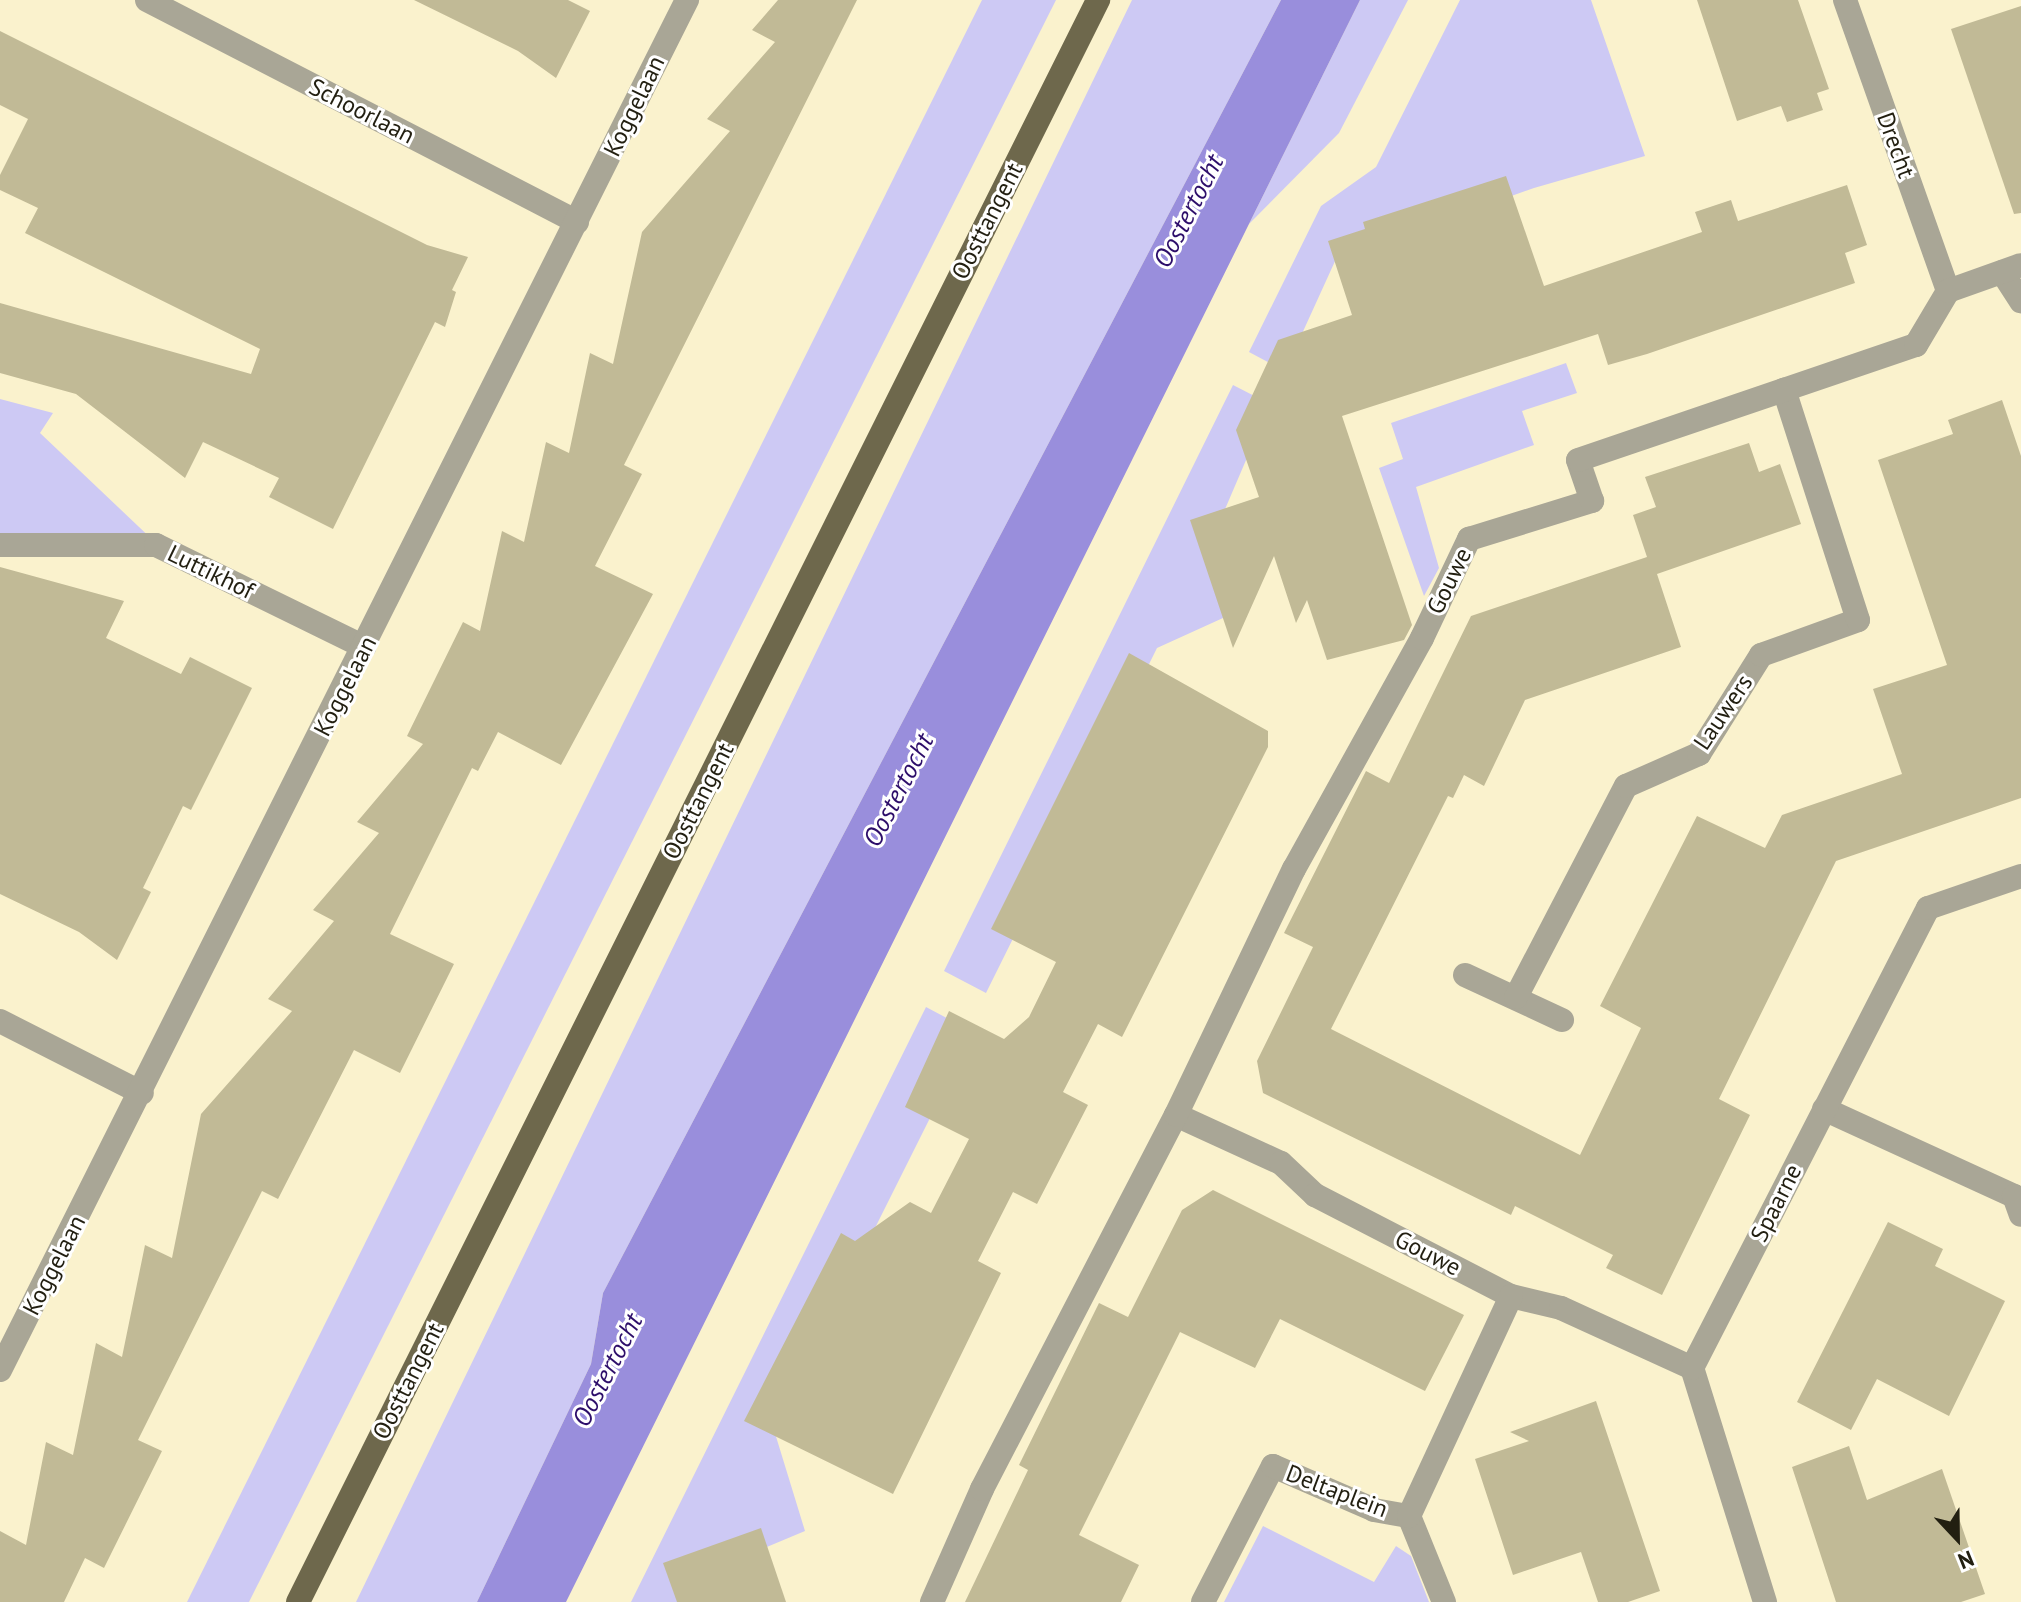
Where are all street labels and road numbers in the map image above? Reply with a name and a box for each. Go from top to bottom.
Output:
street label: Koggelaan [597,51,671,161]
street label: Schoorlaan [304,72,420,150]
street label: Drecht [1871,108,1921,182]
street label: Oosttangent [945,158,1029,284]
street label: Luttikhof [163,539,259,605]
street label: Gouwe [1421,543,1477,619]
street label: Koggelaan [308,631,382,741]
street label: Lauwers [1687,669,1759,755]
street label: Oosttangent [656,738,740,864]
street label: Spaarne [1744,1159,1808,1247]
street label: Koggelaan [17,1210,91,1320]
street label: Gouwe [1390,1224,1466,1282]
street label: Oosttangent [366,1318,450,1444]
street label: Deltaplein [1282,1458,1392,1524]

